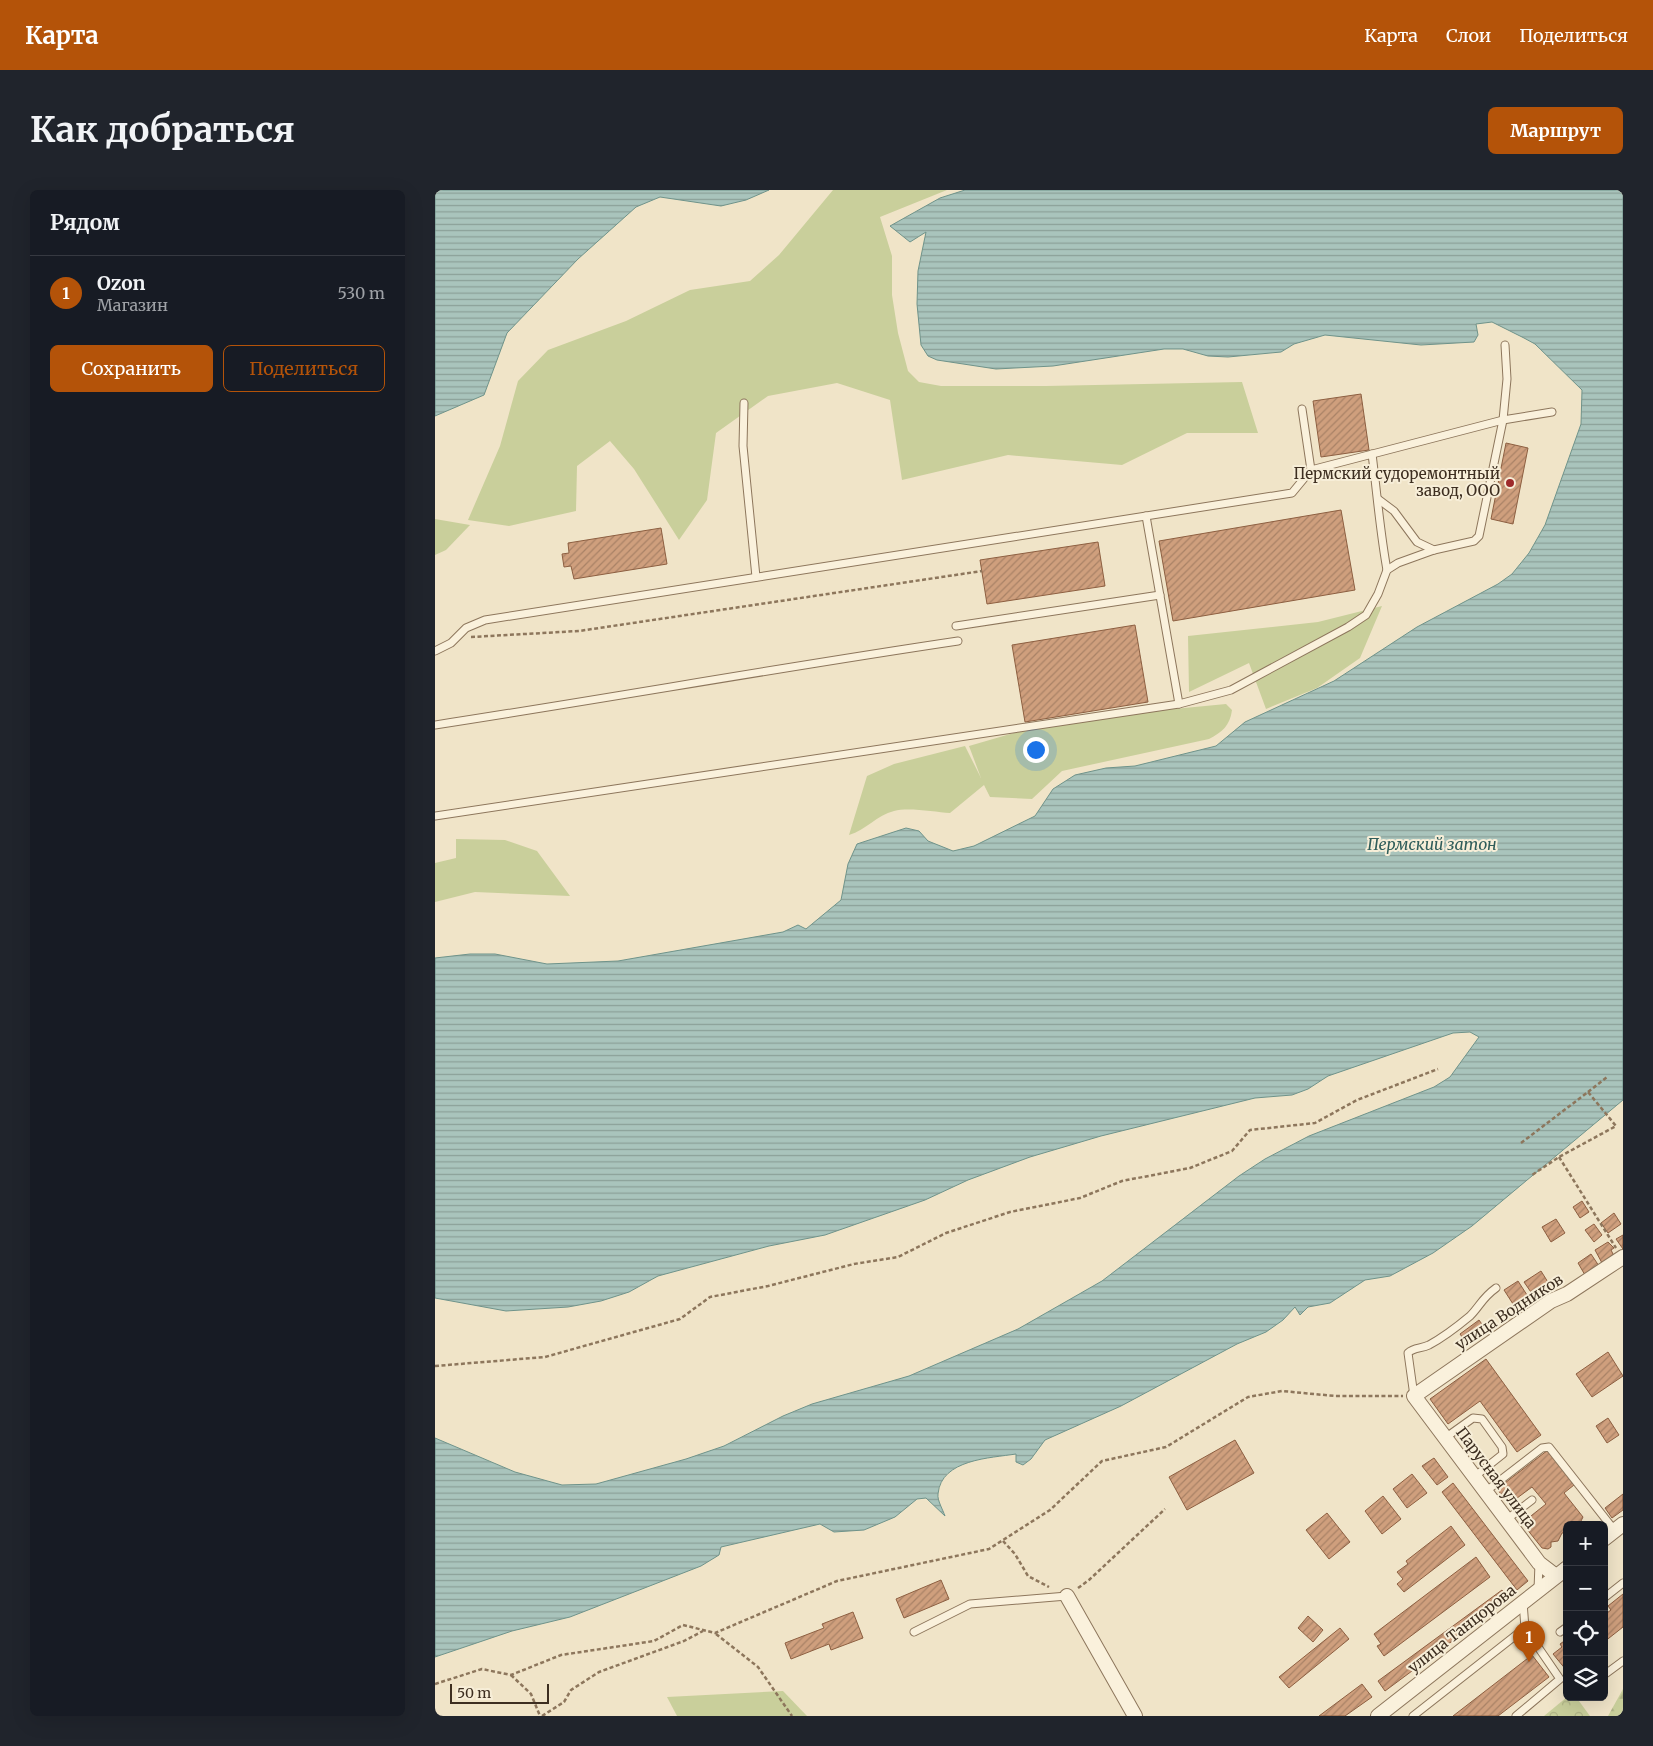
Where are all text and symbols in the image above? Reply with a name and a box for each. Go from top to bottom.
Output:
text: Карта [25,20,99,51]
text: Карта [1364,24,1418,47]
text: Слои [1446,24,1491,47]
text: Поделиться [1519,24,1628,47]
button: Маршрут [1488,107,1623,154]
text: Как добраться [30,108,295,152]
text: Рядом [50,209,120,236]
text: Ozon [97,271,146,295]
text: 1 [62,283,70,303]
text: 530 m [337,283,385,303]
text: Магазин [97,295,168,315]
button: Сохранить [50,345,213,392]
button: Поделиться [223,345,385,392]
place label: Пермский судоремонтный завод, ООО [1294,464,1500,500]
marker: Пермский судоремонтный завод, ООО [1504,477,1516,489]
your location [1023,737,1049,763]
water label: Пермский затон [1367,834,1497,854]
street label: улица Водников [1451,1270,1566,1354]
street label: Парусная улица [1452,1423,1541,1532]
map controls [1563,1521,1608,1701]
button: + [1563,1521,1608,1566]
button: − [1563,1566,1608,1611]
street label: улица Танцорова [1404,1580,1520,1677]
button: locate [1563,1611,1608,1656]
pin: 1 [1513,1621,1545,1662]
button: layers [1563,1656,1608,1701]
scale bar [450,1681,549,1704]
text: 50 m [457,1684,491,1702]

